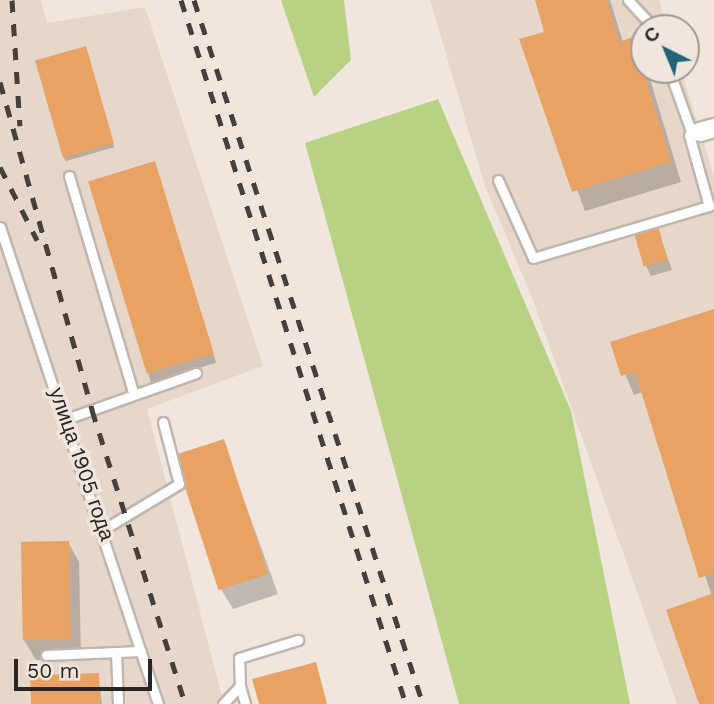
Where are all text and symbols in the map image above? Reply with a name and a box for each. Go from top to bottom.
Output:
north arrow [630,14,700,84]
text: С [639,22,665,48]
street label: улица 1905 года [44,384,120,544]
scale bar [18,644,156,688]
text: 50 m [27,658,79,683]

